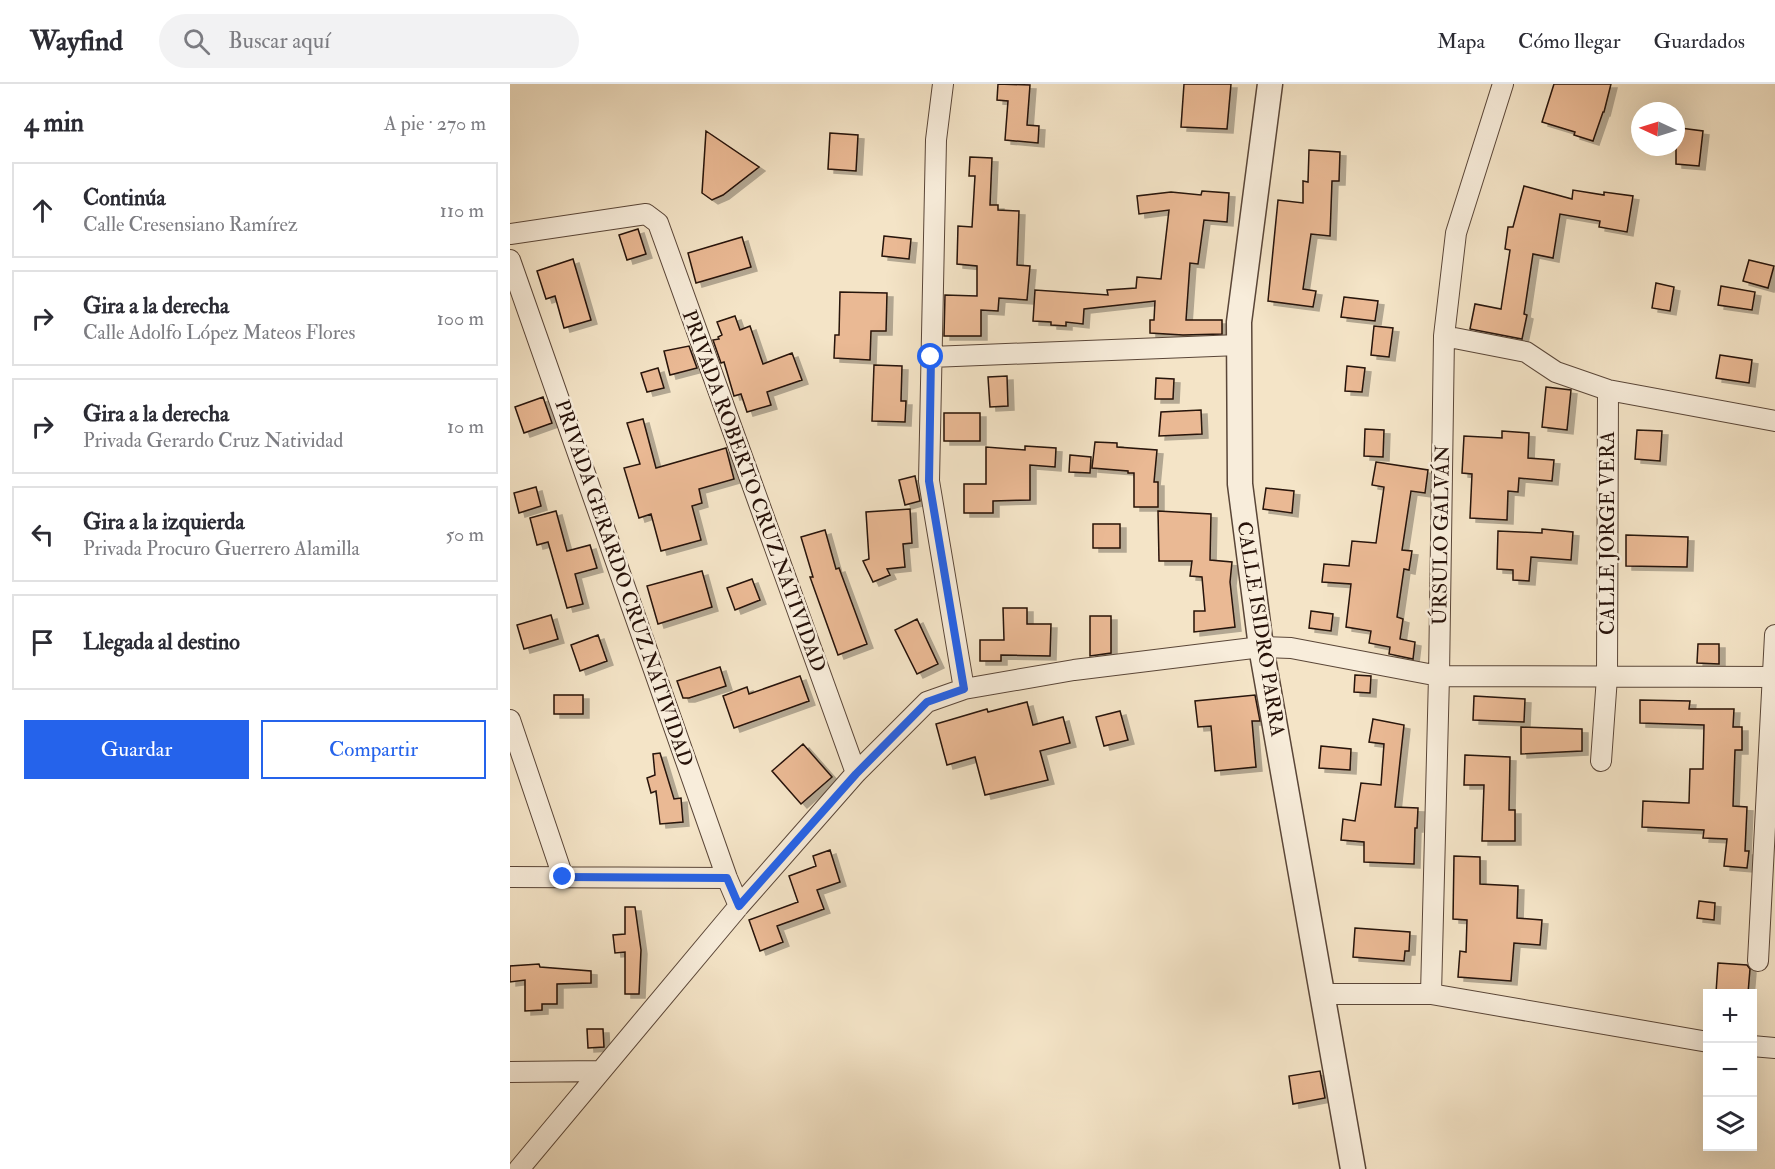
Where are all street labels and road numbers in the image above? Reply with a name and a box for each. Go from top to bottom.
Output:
street label: PRIVADA ROBERTO CRUZ NATIVIDAD [677,307,831,675]
street label: PRIVADA GERARDO CRUZ NATIVIDAD [549,396,699,770]
street label: CALLE JORGE VERA [1595,431,1620,635]
street label: ÚRSULO GALVÁN [1426,445,1455,625]
street label: CALLE ISIDRO PARRA [1232,519,1290,739]

